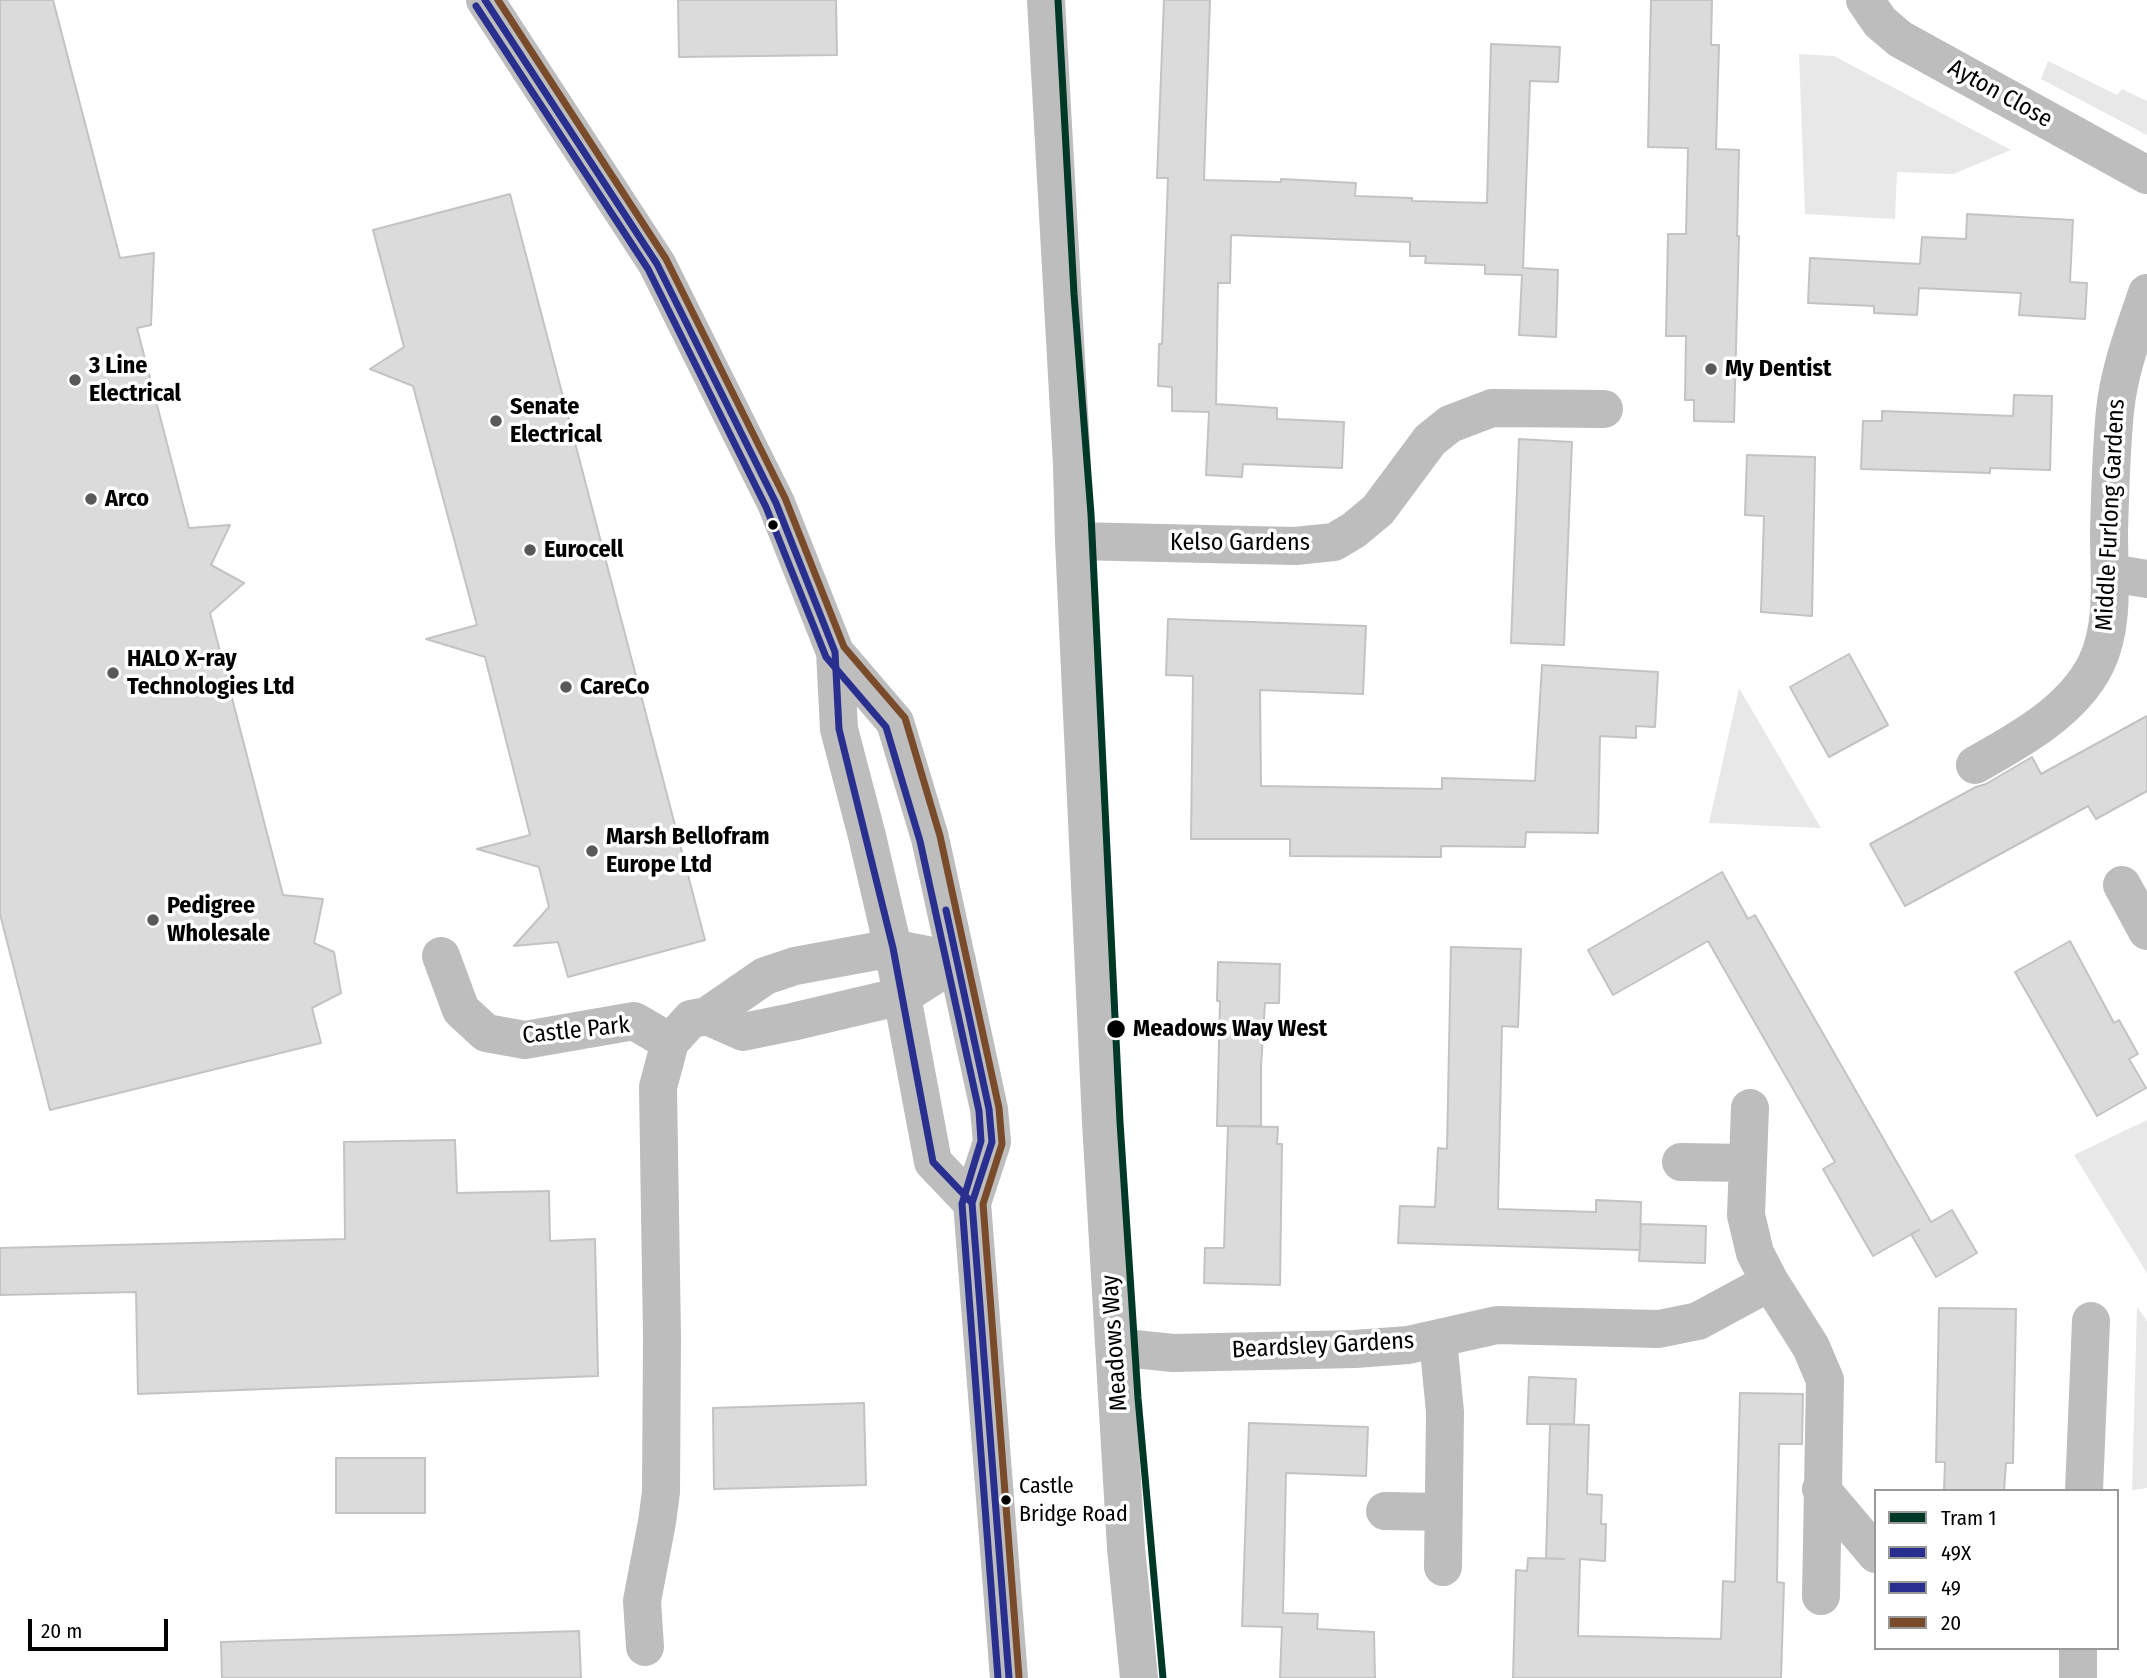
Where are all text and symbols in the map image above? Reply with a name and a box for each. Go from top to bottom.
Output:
street label: Ayton Close [1943,54,2057,134]
place label: 3 Line Electrical [89,352,181,408]
place label: My Dentist [1725,355,1831,383]
marker: My Dentist [1703,361,1719,377]
marker: 3 Line Electrical [67,372,83,388]
place label: Senate Electrical [510,393,602,449]
street label: Middle Furlong Gardens [2091,398,2131,632]
marker: Senate Electrical [488,413,504,429]
place label: Arco [105,485,149,513]
marker: Arco [83,491,99,507]
unlabelled marker [766,518,780,532]
street label: Kelso Gardens [1170,529,1310,557]
place label: Eurocell [544,536,624,564]
marker: Eurocell [522,542,538,558]
place label: HALO X-ray Technologies Ltd [127,645,295,701]
marker: HALO X-ray Technologies Ltd [105,665,121,681]
place label: CareCo [580,673,649,701]
marker: CareCo [558,679,574,695]
place label: Marsh Bellofram Europe Ltd [606,823,769,879]
marker: Marsh Bellofram Europe Ltd [584,843,600,859]
place label: Pedigree Wholesale [167,892,270,948]
marker: Pedigree Wholesale [145,912,161,928]
street label: Castle Park [521,1011,631,1051]
place label: Meadows Way West [1133,1015,1327,1043]
marker: Meadows Way West [1105,1018,1127,1040]
street label: Meadows Way [1096,1274,1134,1412]
street label: Beardsley Gardens [1231,1327,1415,1365]
place label: Castle Bridge Road [1019,1474,1128,1526]
legend [1874,1489,2119,1650]
marker: Castle Bridge Road [999,1493,1013,1507]
text: Tram 1 [1941,1505,1996,1531]
text: 49X [1941,1540,1971,1566]
text: 49 [1941,1575,1961,1601]
scale bar [32,1604,172,1648]
text: 20 [1941,1610,1961,1636]
text: 20 m [41,1618,82,1644]

